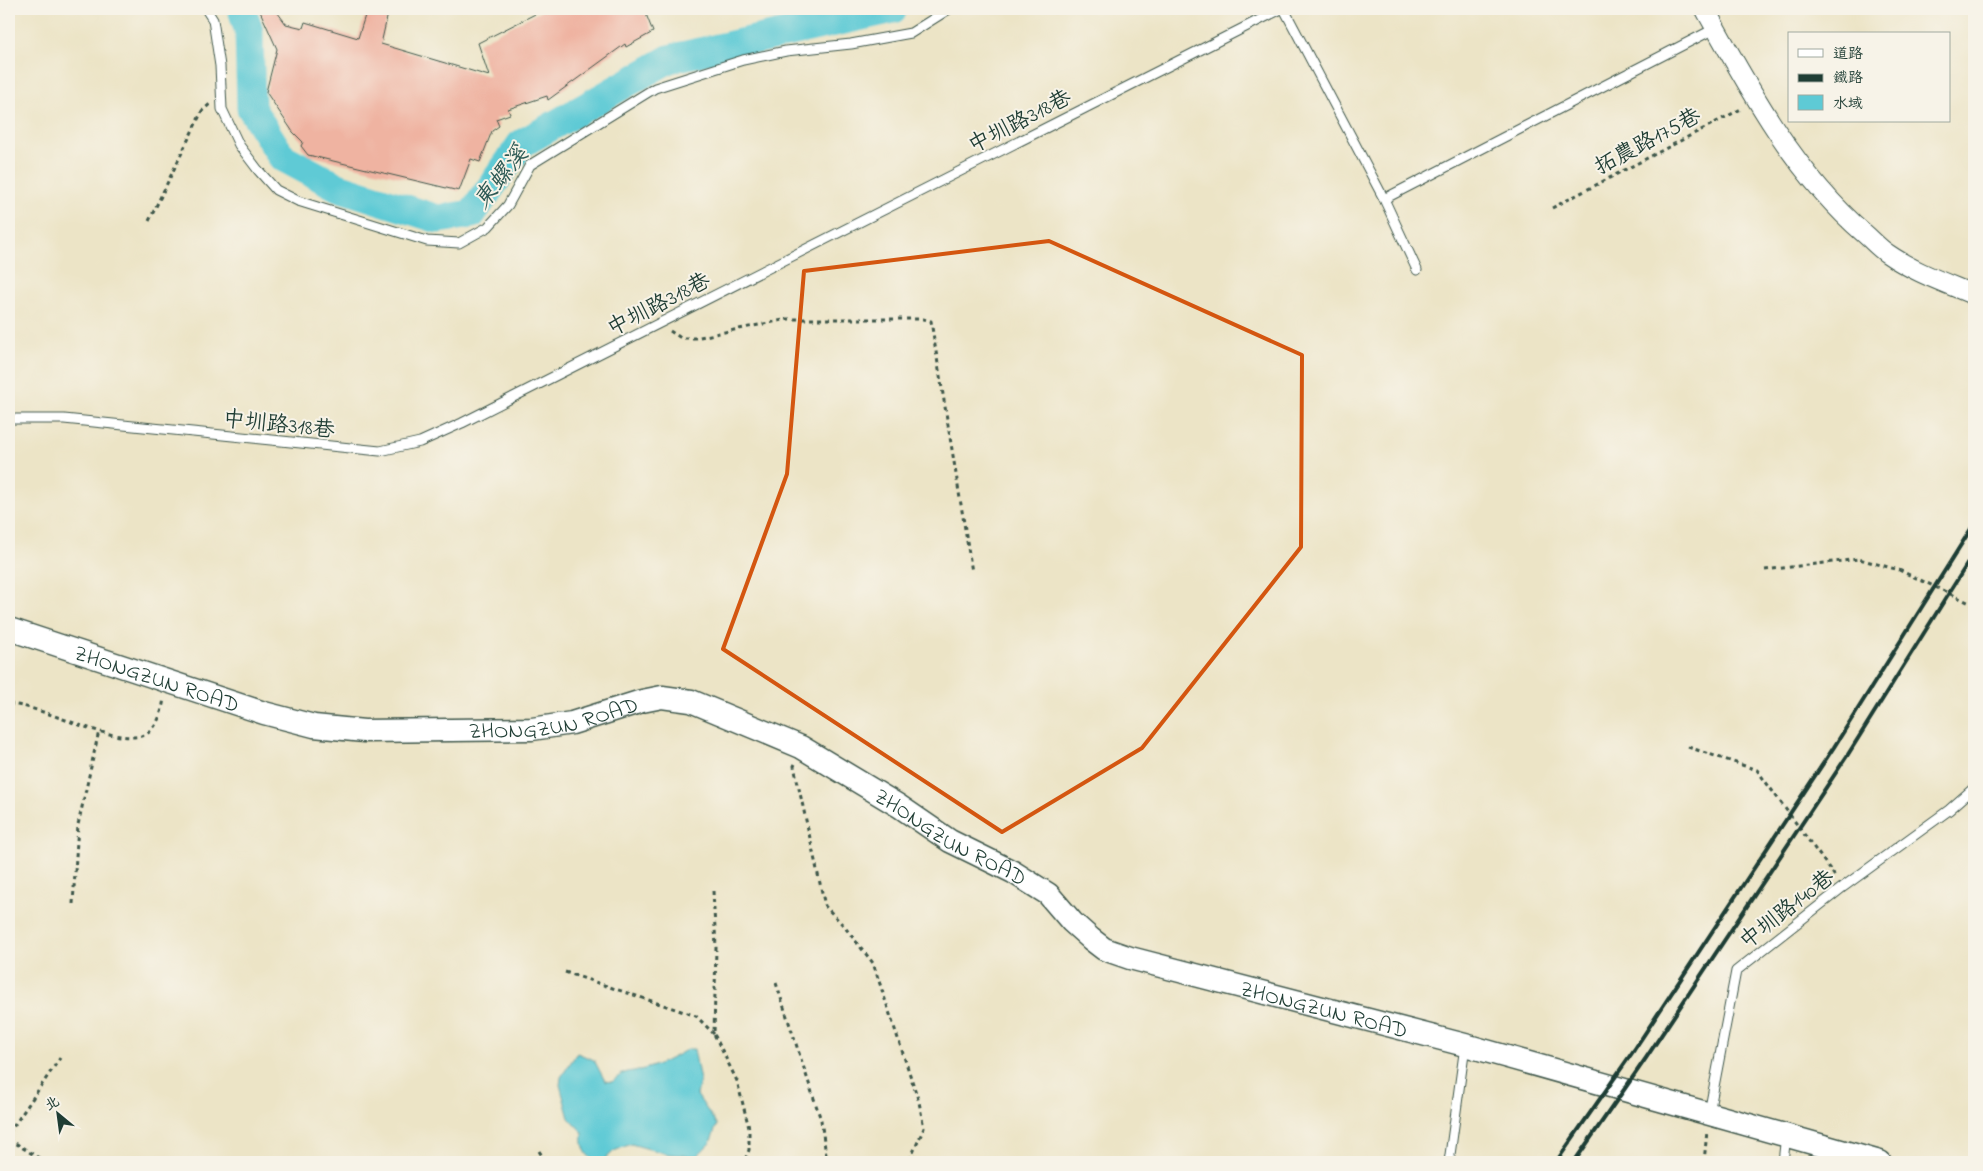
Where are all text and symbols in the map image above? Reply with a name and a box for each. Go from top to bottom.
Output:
legend [1788,32,1950,122]
text: 道路 [1833,43,1863,65]
text: 鐵路 [1833,67,1863,89]
street label: 中圳路318巷 [963,83,1078,162]
text: 水域 [1833,93,1863,115]
street label: 拓農路175巷 [1589,101,1707,184]
water label: 東螺溪 [466,138,539,218]
street label: 中圳路318巷 [602,266,717,345]
street label: 中圳路318巷 [221,404,336,448]
street label: ZHONGZUN ROAD [70,639,243,723]
street label: ZHONGZUN ROAD [469,690,643,749]
street label: ZHONGZUN ROAD [867,782,1032,896]
street label: 中圳路140巷 [1733,863,1842,958]
street label: ZHONGZUN ROAD [1236,974,1411,1048]
north arrow [32,1088,82,1138]
text: 北 [41,1091,64,1117]

